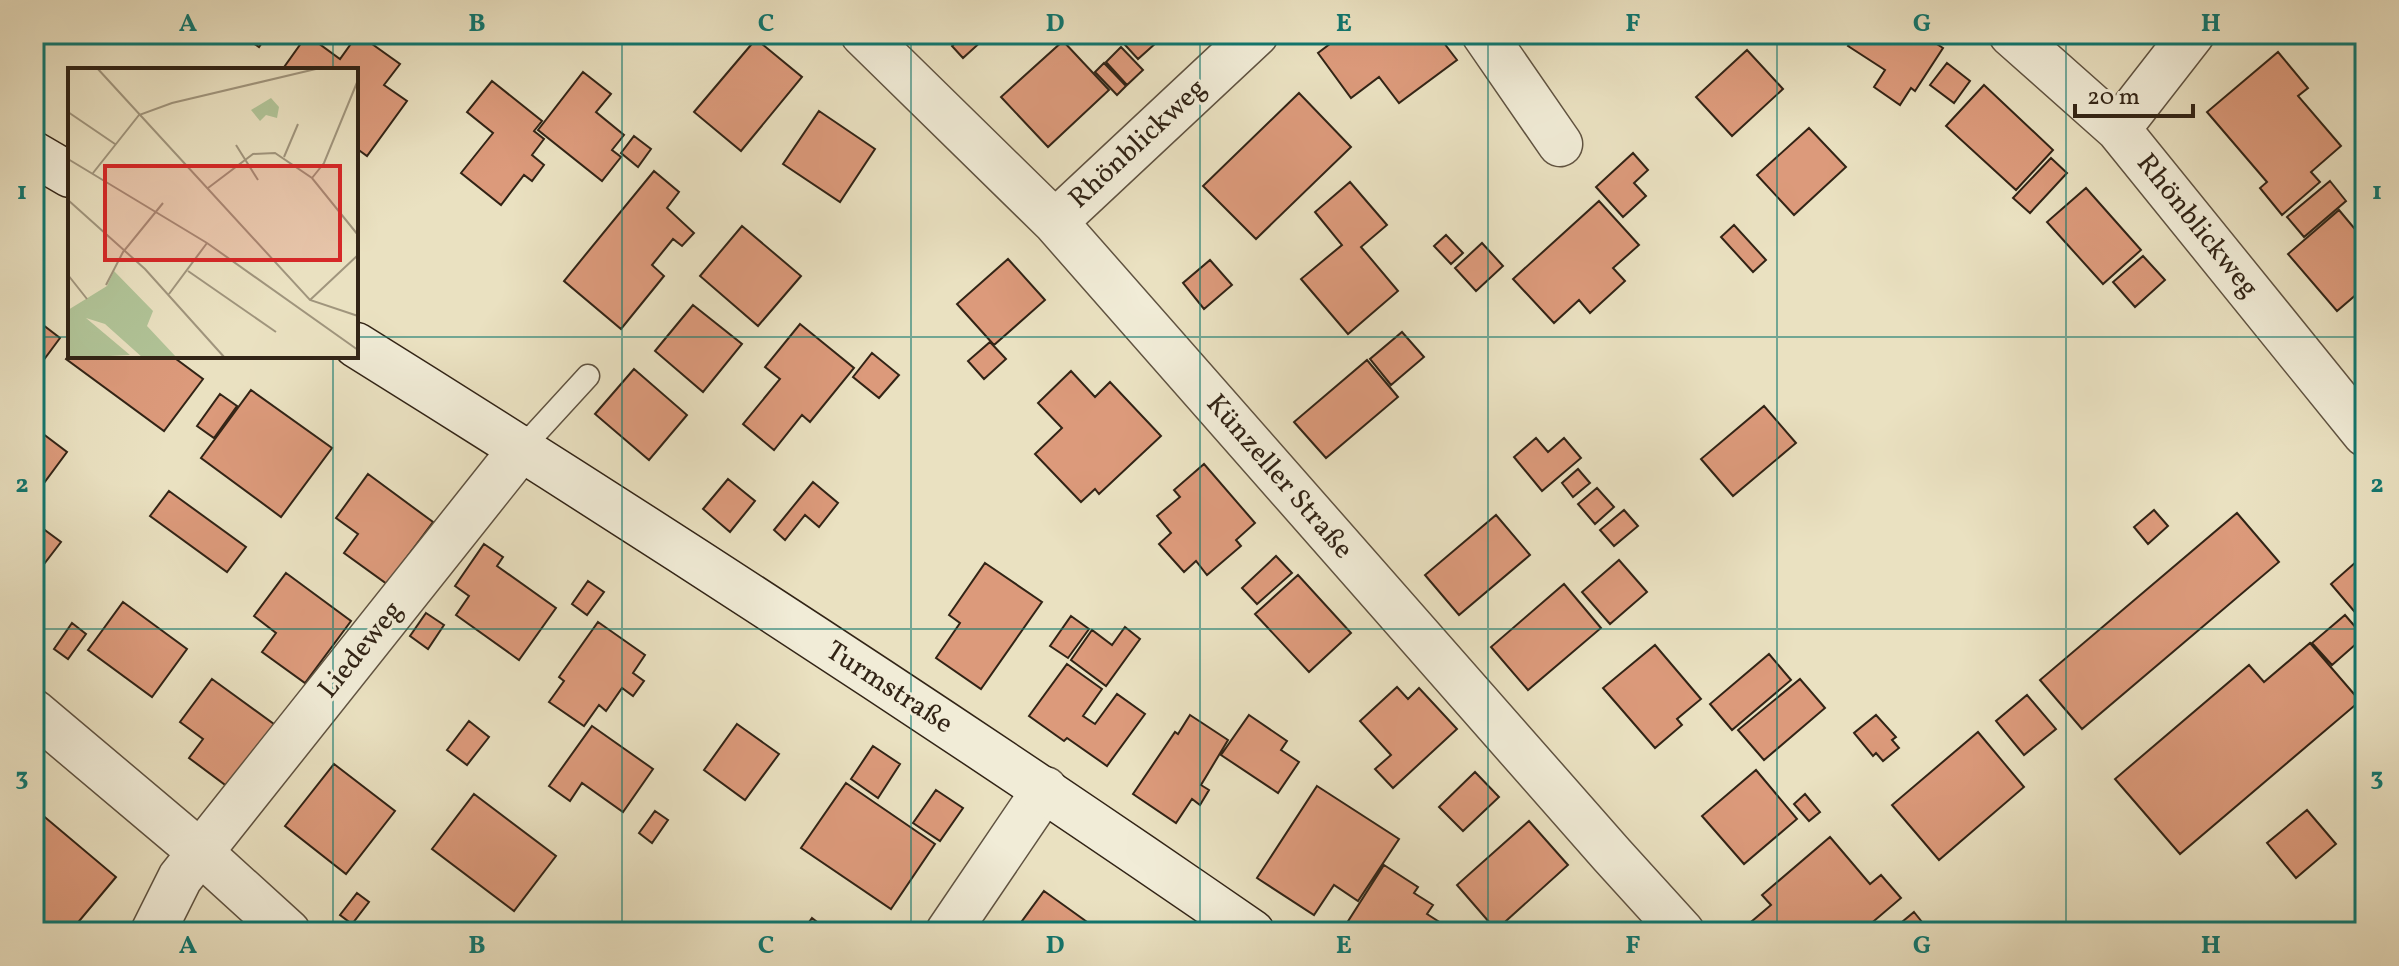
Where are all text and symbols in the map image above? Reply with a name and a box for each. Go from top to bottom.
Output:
text: A [179,6,198,42]
text: B [468,6,486,42]
text: C [758,6,774,42]
text: D [1045,6,1065,42]
text: E [1336,6,1352,42]
text: F [1625,6,1641,42]
text: G [1913,6,1931,42]
text: H [2201,6,2221,42]
inset map [68,68,358,358]
scale bar [2075,68,2193,118]
street label: Rhönblickweg [1061,70,1215,218]
text: 20 m [2087,81,2140,115]
street label: Rhönblickweg [2127,146,2267,306]
text: 1 [17,174,27,210]
text: 1 [2372,174,2382,210]
street label: Künzeller Straße [1196,386,1362,568]
text: 2 [15,467,29,503]
text: 2 [2370,467,2384,503]
street label: Liedeweg [310,593,412,707]
street label: Turmstraße [818,632,960,744]
text: 3 [15,760,29,796]
text: 3 [2370,760,2384,796]
text: A [179,928,198,964]
text: B [468,928,486,964]
text: C [758,928,774,964]
text: D [1045,928,1065,964]
text: E [1336,928,1352,964]
text: F [1625,928,1641,964]
text: G [1913,928,1931,964]
text: H [2201,928,2221,964]

